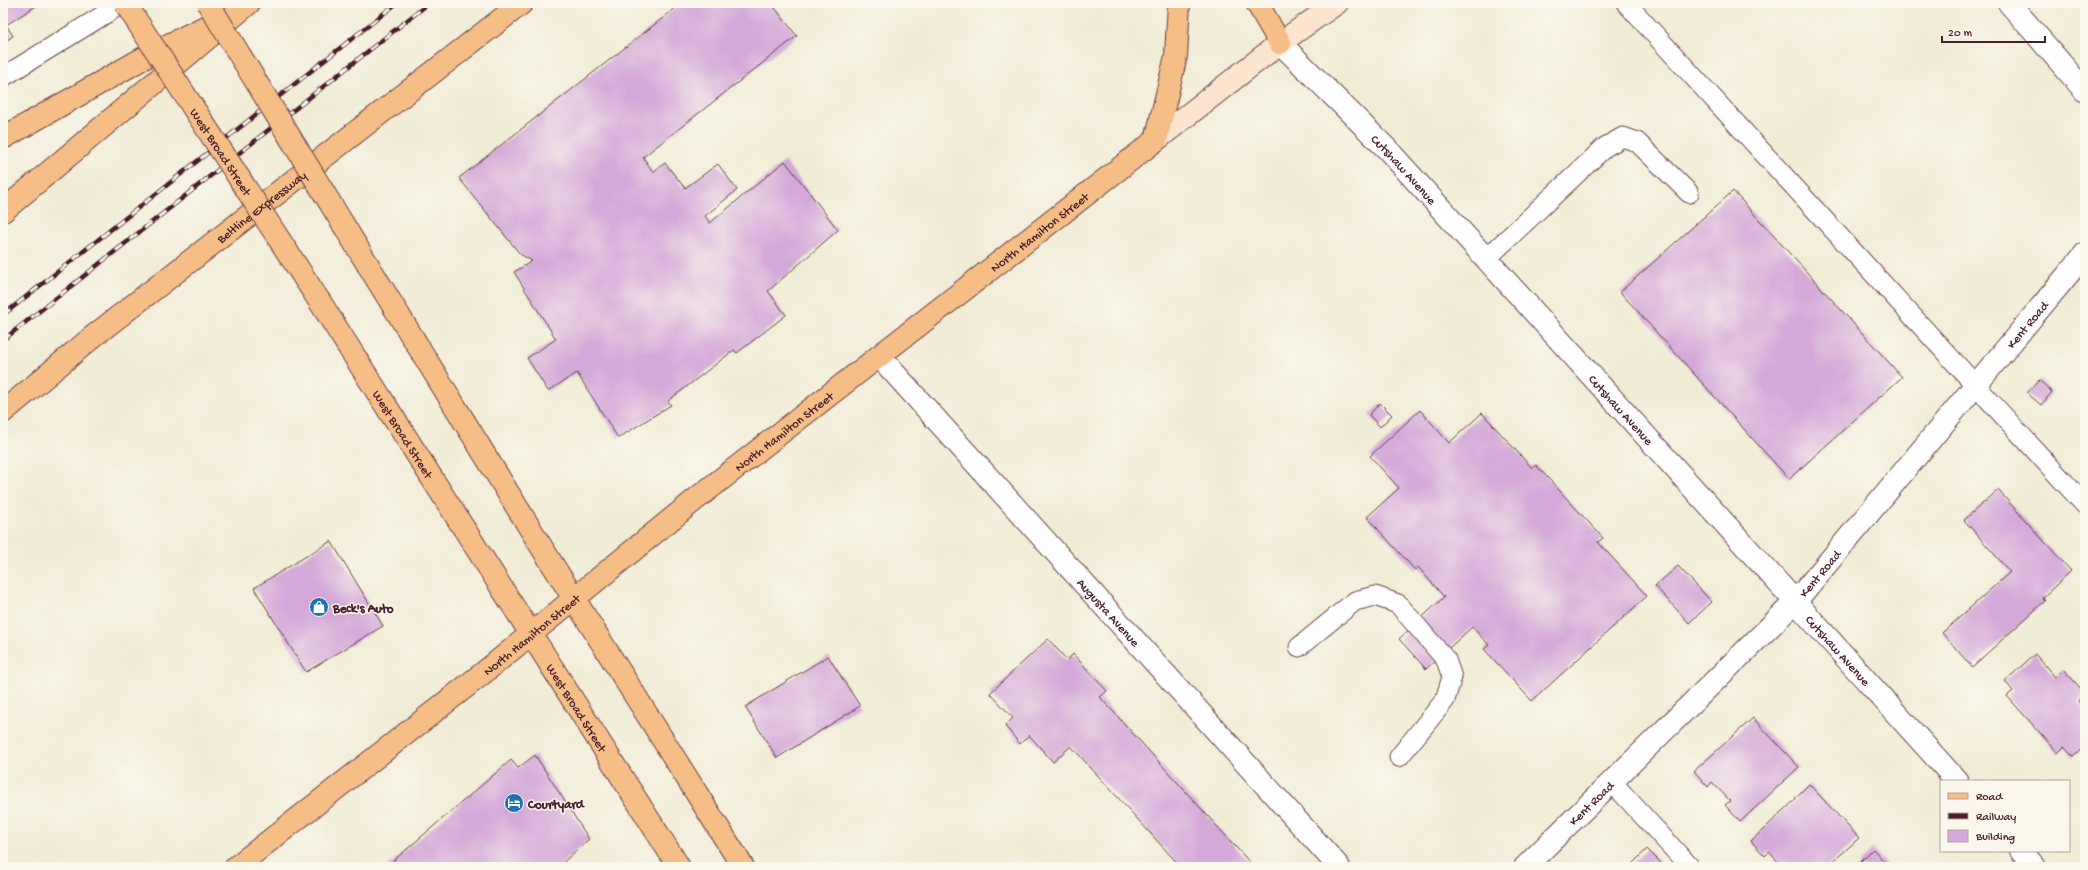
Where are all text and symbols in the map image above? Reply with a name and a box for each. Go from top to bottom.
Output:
scale bar [1942,18,2045,44]
text: 20 m [1948,27,1973,41]
street label: West Broad Street [186,106,255,201]
street label: Cutshaw Avenue [1367,132,1439,209]
street label: Beltline Expressway [214,168,311,248]
street label: North Hamilton Street [988,189,1094,277]
street label: Kent Road [2004,298,2053,352]
street label: Cutshaw Avenue [1584,372,1656,449]
street label: West Broad Street [368,388,436,483]
street label: North Hamilton Street [733,389,839,476]
street label: Kent Road [1797,547,1846,601]
street label: Augusta Avenue [1073,576,1142,651]
street label: North Hamilton Street [481,591,585,680]
shop icon: Beck's Auto [308,596,330,618]
place label: Beck's Auto [332,602,394,617]
street label: Cutshaw Avenue [1801,613,1873,690]
street label: West Broad Street [542,662,610,757]
street label: Kent Road [1567,778,1619,830]
legend [1940,780,2070,852]
text: Road [1976,791,2003,805]
hotel icon: Courtyard [503,792,525,814]
place label: Courtyard [527,798,585,813]
text: Railway [1976,811,2016,825]
text: Building [1975,831,2015,845]

